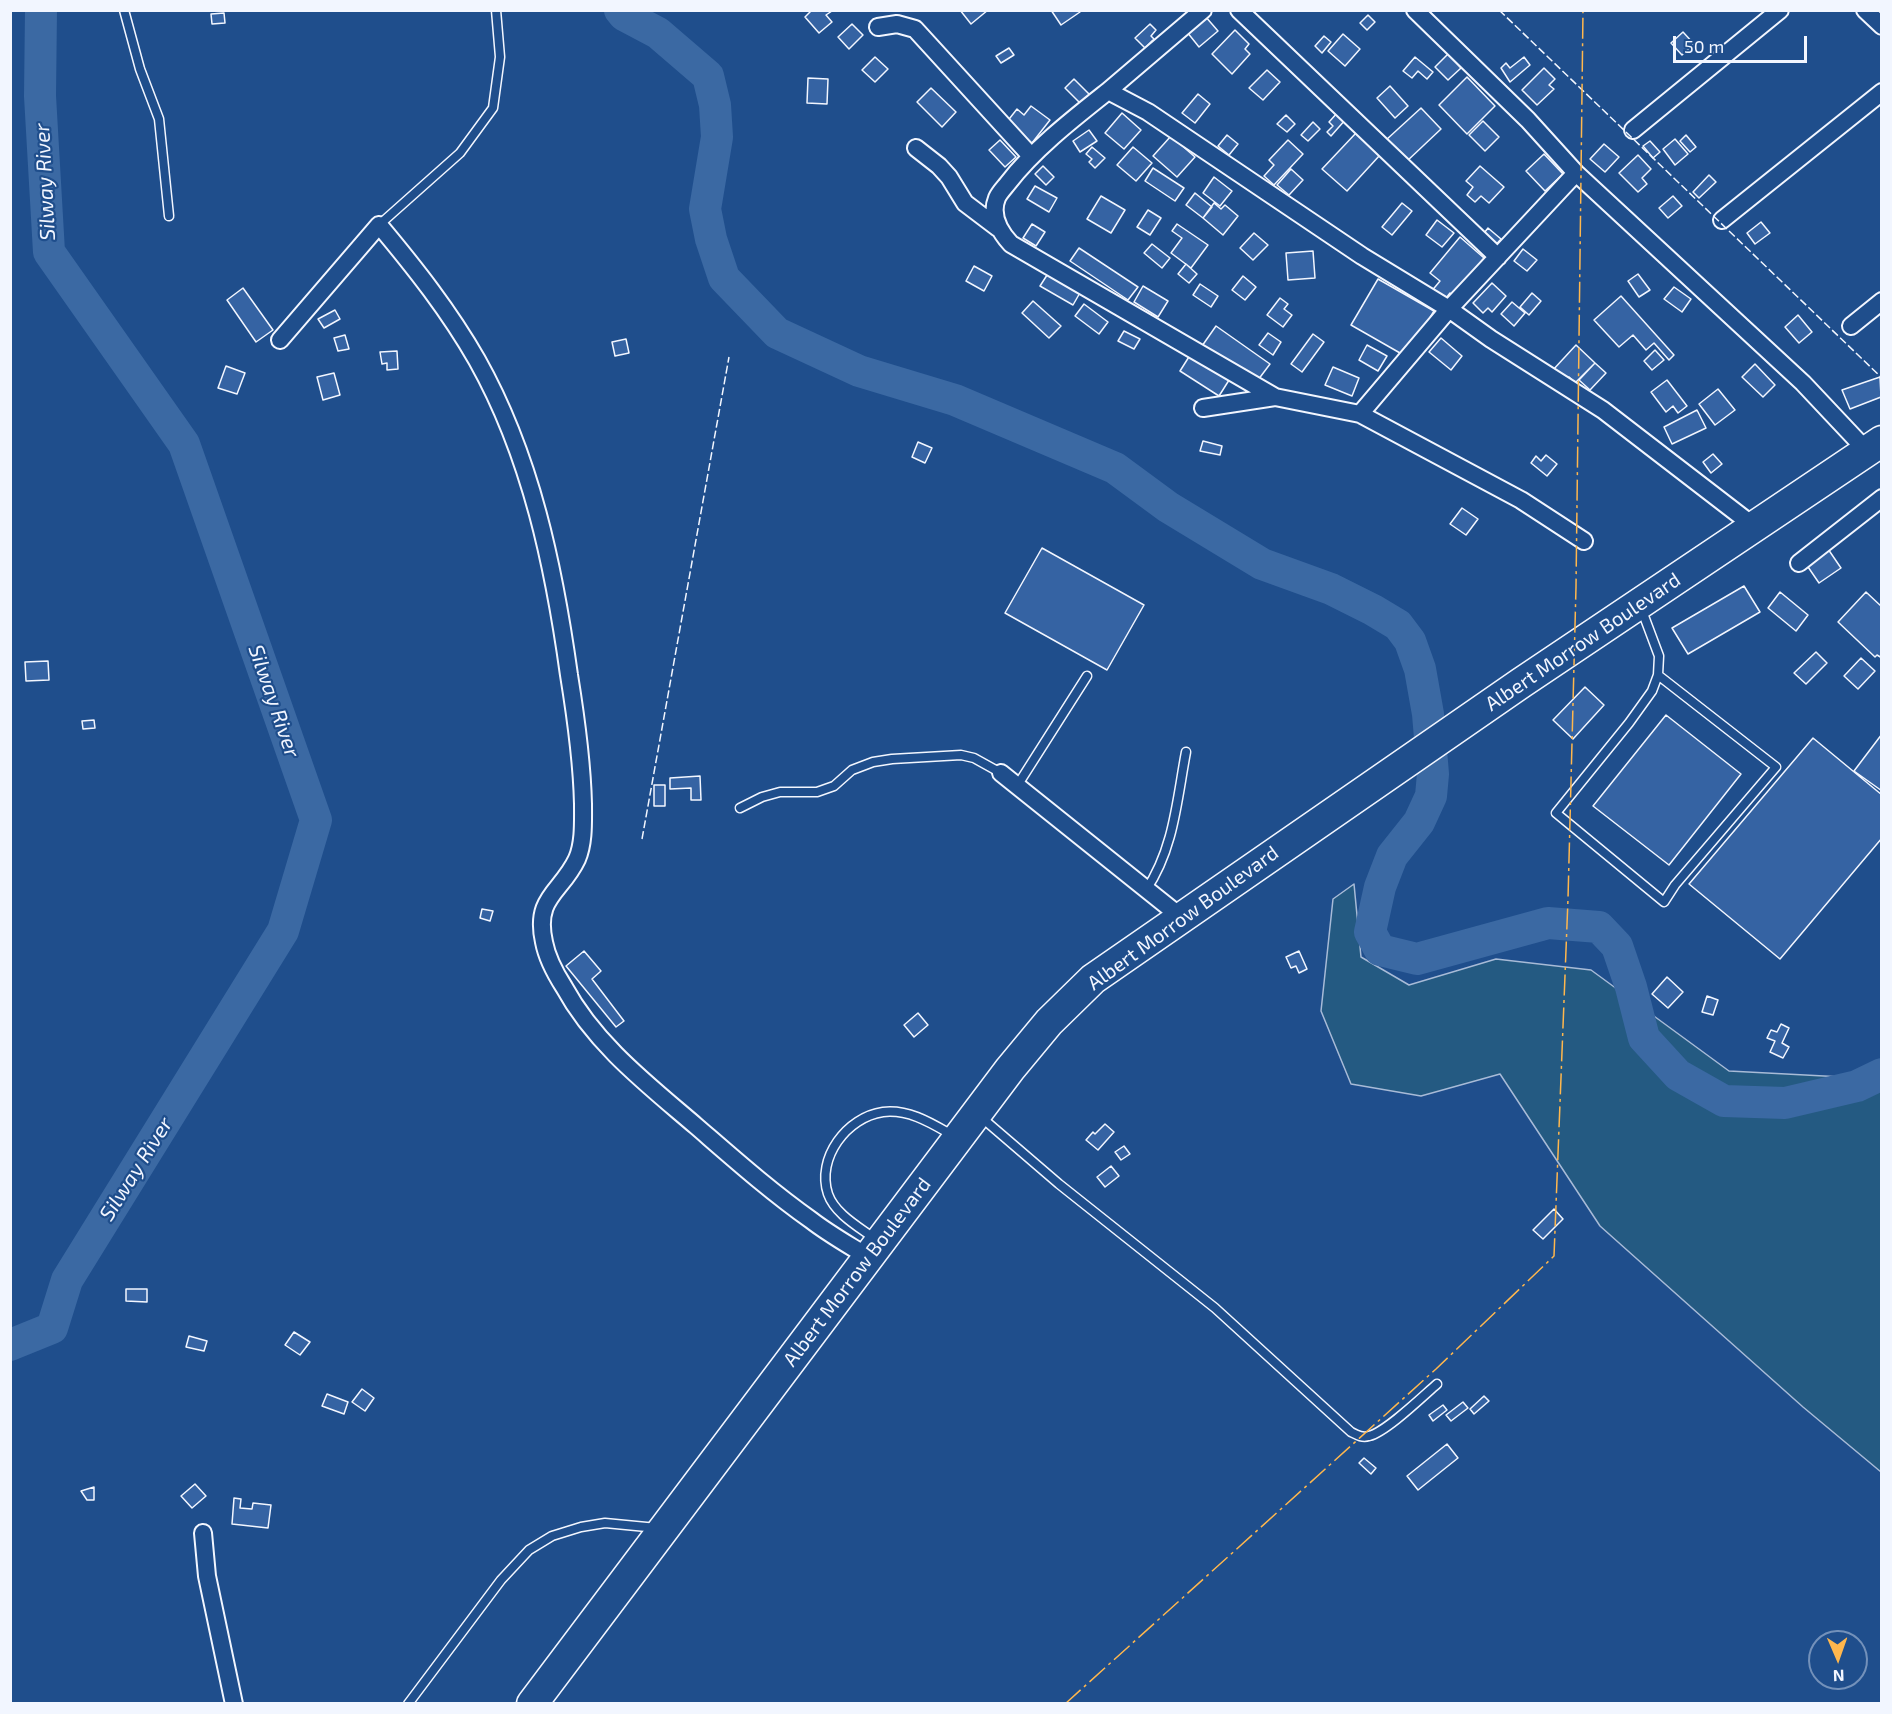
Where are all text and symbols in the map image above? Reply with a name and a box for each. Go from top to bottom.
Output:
scale bar [1676,24,1810,62]
text: 50 m [1684,35,1724,57]
water label: Silway River [29,123,61,241]
street label: Albert Morrow Boulevard [1481,568,1685,716]
water label: Silway River [243,641,305,761]
street label: Albert Morrow Boulevard [1083,841,1283,995]
water label: Silway River [94,1112,178,1226]
street label: Albert Morrow Boulevard [778,1173,936,1371]
north arrow [1808,1630,1868,1690]
text: N [1832,1667,1845,1686]

